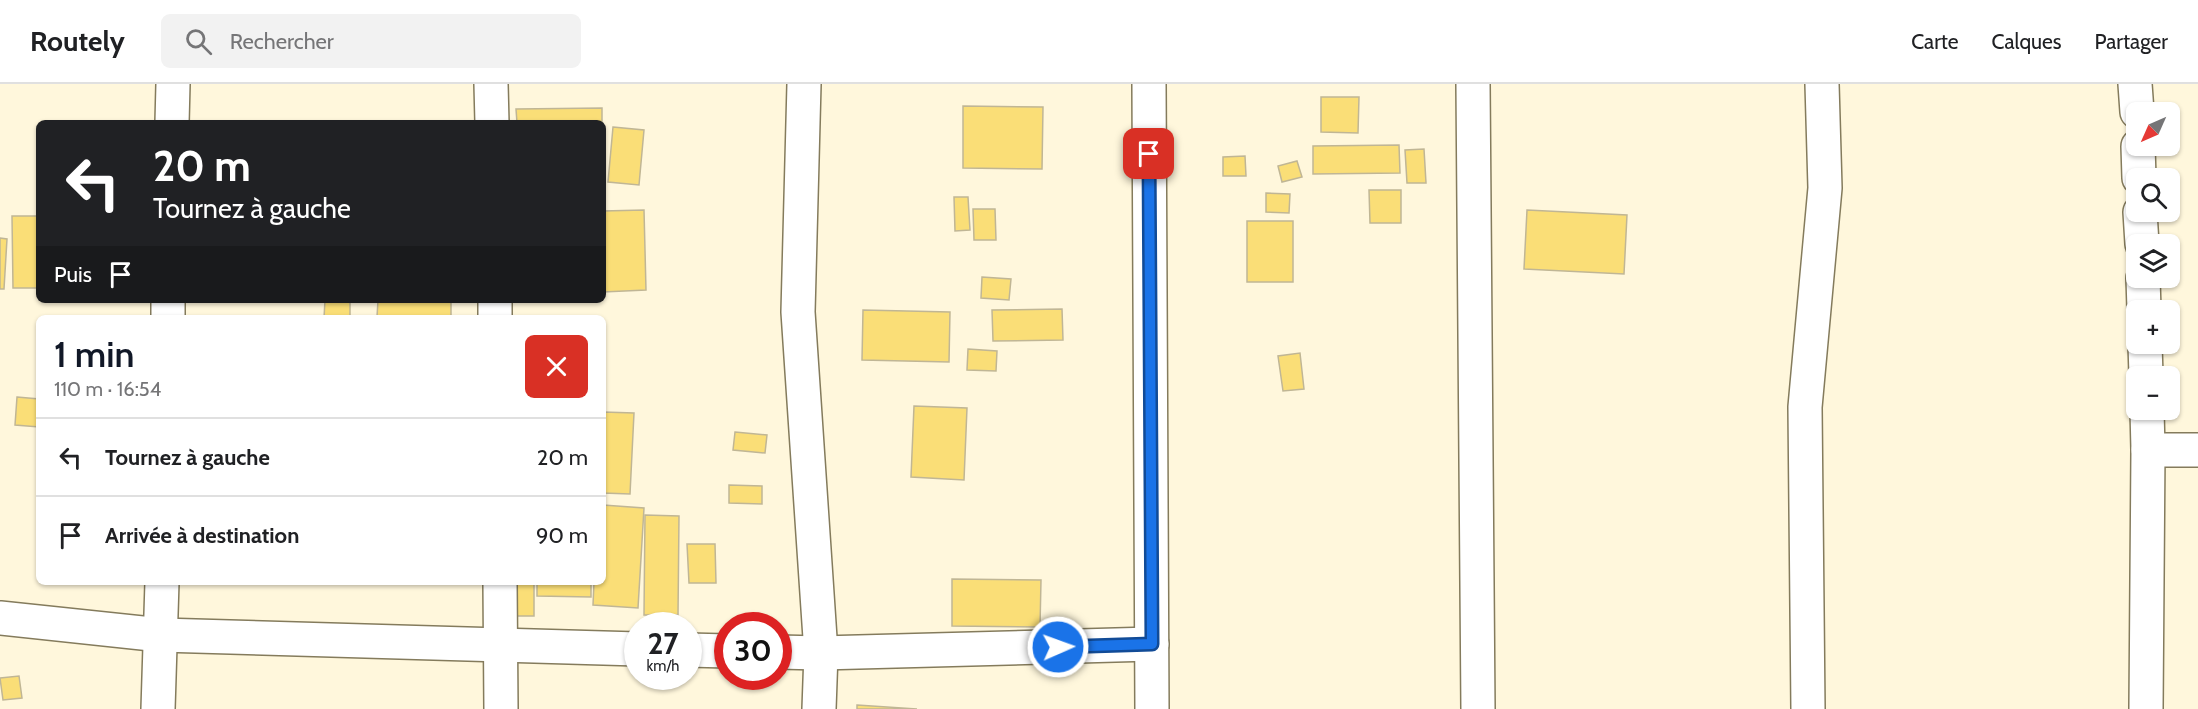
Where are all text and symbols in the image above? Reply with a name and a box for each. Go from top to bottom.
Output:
search box [161,14,581,68]
text: Routely [30,24,125,58]
icon: search [182,25,215,58]
text: Rechercher [230,28,334,55]
text: Carte [1911,29,1959,54]
text: Calques [1992,29,2062,54]
text: Partager [2095,29,2168,54]
north arrow [2126,102,2180,156]
map controls [2126,102,2180,420]
pin [1123,128,1174,179]
icon: arrive [1132,137,1165,170]
text: 20 m [153,140,251,192]
icon: left [54,144,132,222]
button: search [2126,168,2180,222]
text: Tournez à gauche [153,192,351,225]
button: layers [2126,234,2180,288]
icon: arrive [104,258,137,291]
text: Puis [54,261,92,288]
button: + [2126,300,2180,354]
text: 1 min [54,332,134,376]
button: close [525,335,588,398]
button: − [2126,366,2180,420]
text: 110 m · 16:54 [54,377,161,401]
icon: left [54,441,87,474]
text: Tournez à gauche [105,444,270,471]
text: 20 m [537,444,588,471]
icon: arrive [54,519,87,552]
text: Arrivée à destination [105,522,299,549]
text: 90 m [536,522,588,549]
speed limit sign: 30 [714,612,792,690]
position arrow [1026,615,1090,679]
text: 27 [647,625,679,662]
text: km/h [647,657,679,675]

